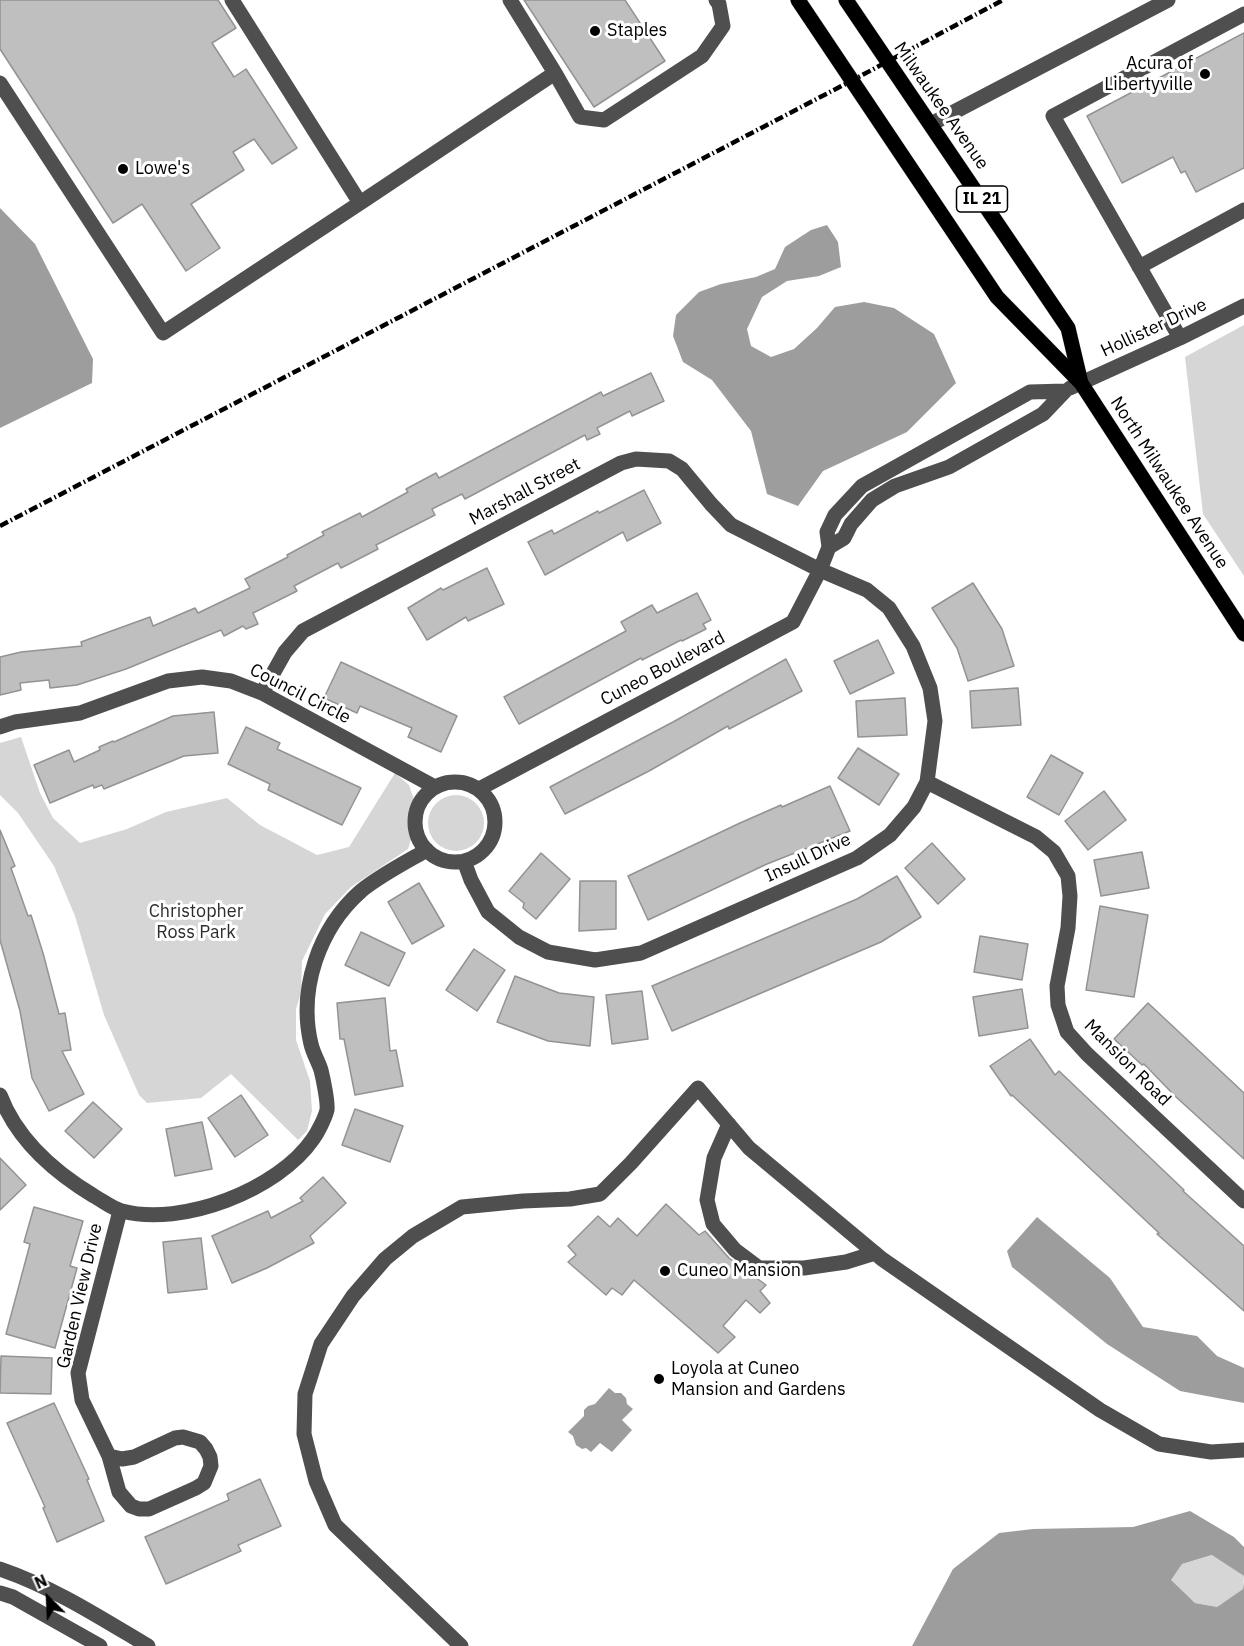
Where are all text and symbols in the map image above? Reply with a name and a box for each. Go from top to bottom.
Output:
place label: Staples [607,20,667,42]
marker: Staples [588,24,602,38]
street label: Milwaukee Avenue [889,38,993,174]
place label: Acura of Libertyville [1104,53,1193,96]
marker: Acura of Libertyville [1198,67,1212,81]
place label: Lowe's [135,158,190,180]
marker: Lowe's [116,162,130,176]
road number: IL 21 [956,186,1008,212]
street label: Hollister Drive [1098,294,1210,362]
street label: North Milwaukee Avenue [1105,393,1233,573]
street label: Marshall Street [466,454,584,530]
street label: Cuneo Boulevard [597,627,729,711]
street label: Council Circle [246,659,354,729]
street label: Insull Drive [762,829,854,887]
park label: Christopher Ross Park [149,901,243,944]
street label: Mansion Road [1079,1015,1175,1111]
street label: Garden View Drive [53,1221,107,1371]
place label: Cuneo Mansion [677,1260,801,1282]
marker: Cuneo Mansion [658,1264,672,1278]
place label: Loyola at Cuneo Mansion and Gardens [671,1358,846,1400]
marker: Loyola at Cuneo Mansion and Gardens [652,1372,666,1386]
north arrow [18,1568,78,1628]
text: N [31,1570,50,1593]

